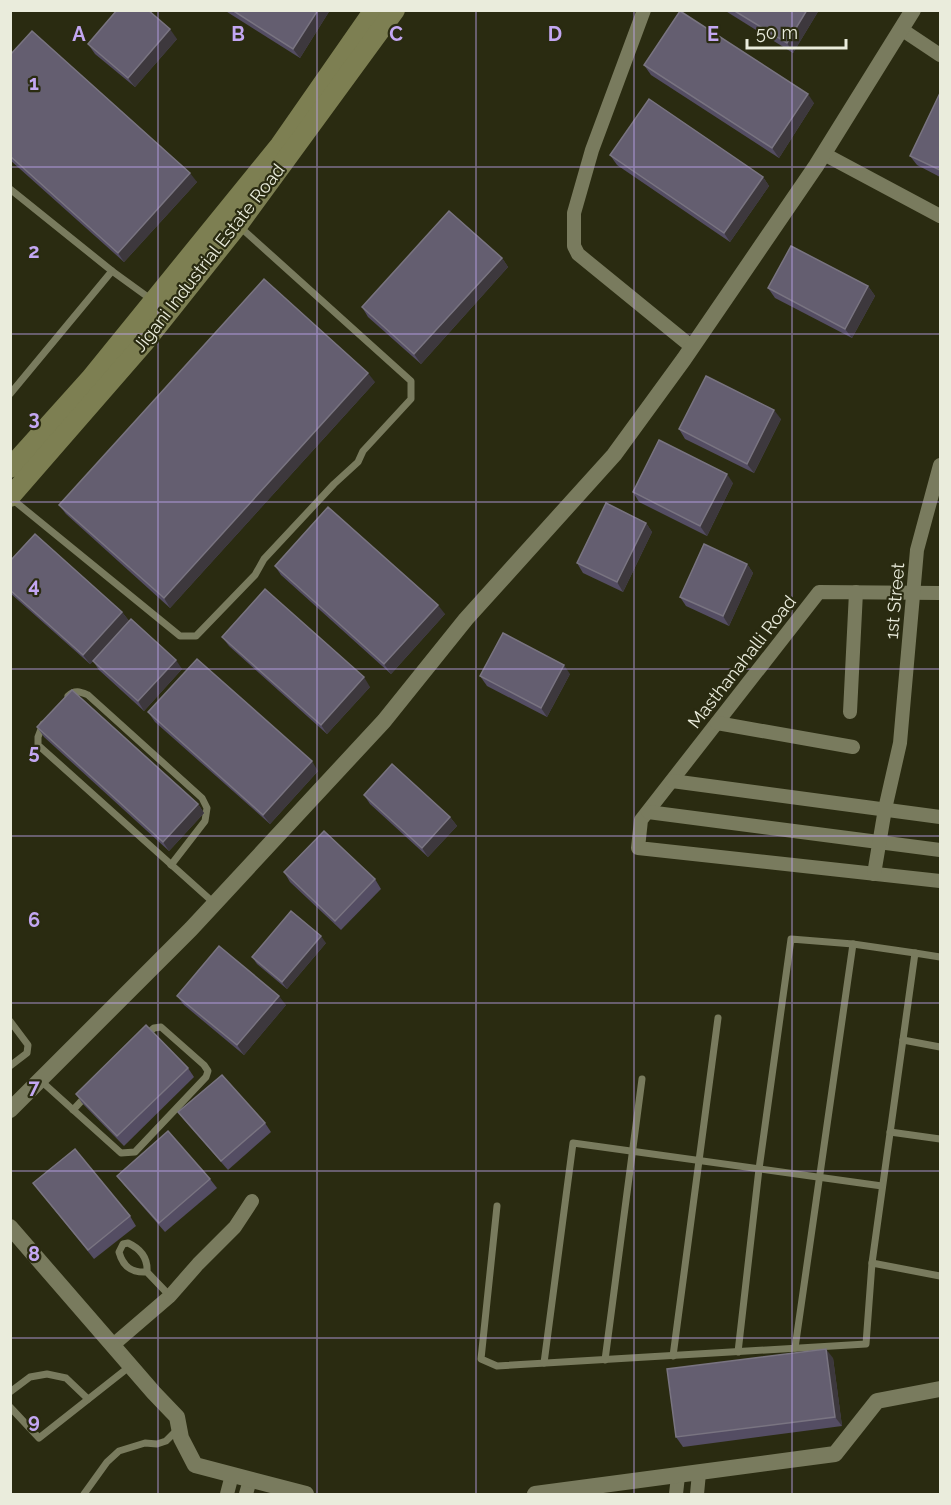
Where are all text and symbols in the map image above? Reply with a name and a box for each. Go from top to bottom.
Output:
scale bar [747,12,846,50]
text: A [72,22,86,46]
text: B [231,22,245,46]
text: C [389,22,403,46]
text: D [548,22,562,46]
text: E [707,22,719,46]
text: 50 m [756,22,798,43]
text: 1 [29,71,39,95]
street label: Jigani Industrial Estate Road [129,160,289,356]
text: 2 [28,239,40,263]
text: 3 [28,406,40,430]
street label: 1st Street [881,562,908,640]
text: 4 [28,573,40,597]
street label: Masthanahalli Road [683,591,800,732]
text: 5 [28,740,40,764]
text: 6 [28,908,40,932]
text: 7 [28,1075,40,1099]
text: 8 [28,1242,40,1266]
text: 9 [28,1409,40,1433]

